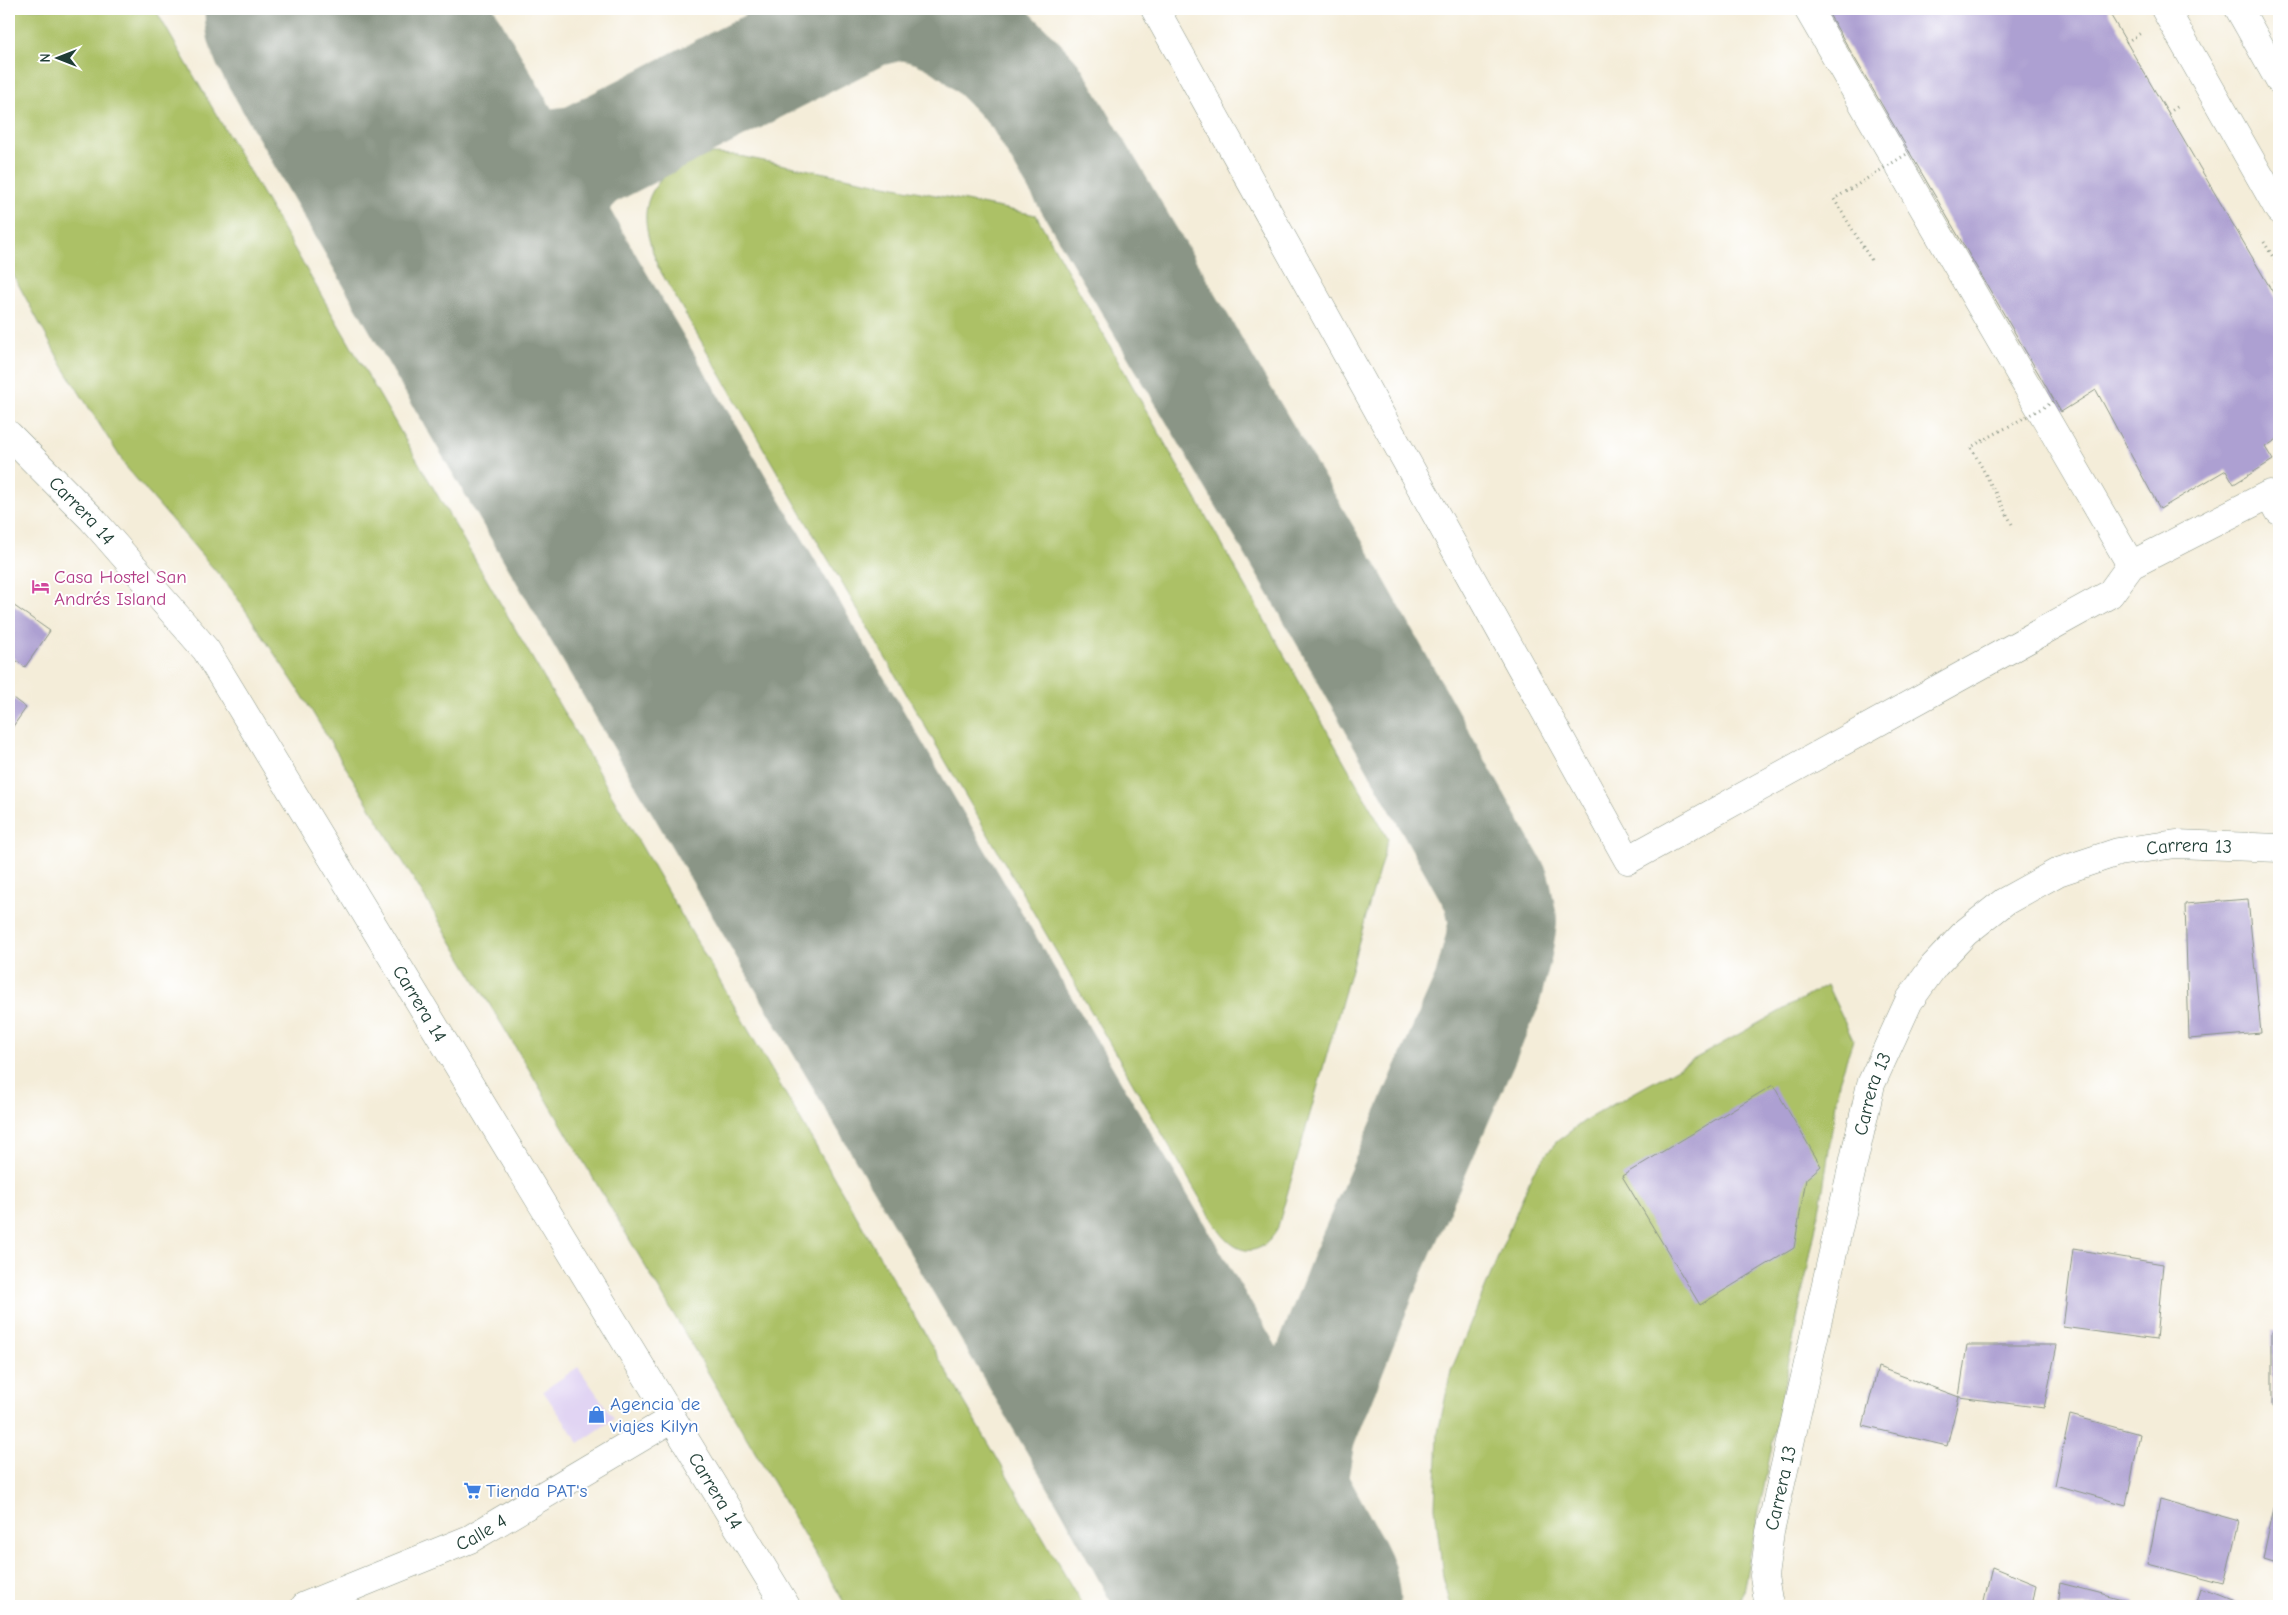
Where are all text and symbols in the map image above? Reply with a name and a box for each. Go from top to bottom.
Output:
north arrow [32,32,82,82]
text: N [37,53,54,63]
street label: Carrera 14 [44,472,119,549]
place label: Casa Hostel San Andrés Island [54,566,187,610]
hotel icon: Casa Hostel San Andrés Island [30,577,50,597]
street label: Carrera 13 [2145,834,2232,860]
street label: Carrera 14 [388,961,451,1046]
street label: Carrera 13 [1850,1049,1896,1138]
place label: Agencia de viajes Kilyn [609,1393,700,1437]
shop icon: Agencia de viajes Kilyn [586,1404,606,1424]
street label: Carrera 13 [1761,1444,1801,1533]
street label: Carrera 14 [683,1449,747,1534]
supermarket icon: Tienda PAT's [462,1480,482,1500]
place label: Tienda PAT's [486,1480,588,1502]
street label: Calle 4 [453,1510,511,1556]

